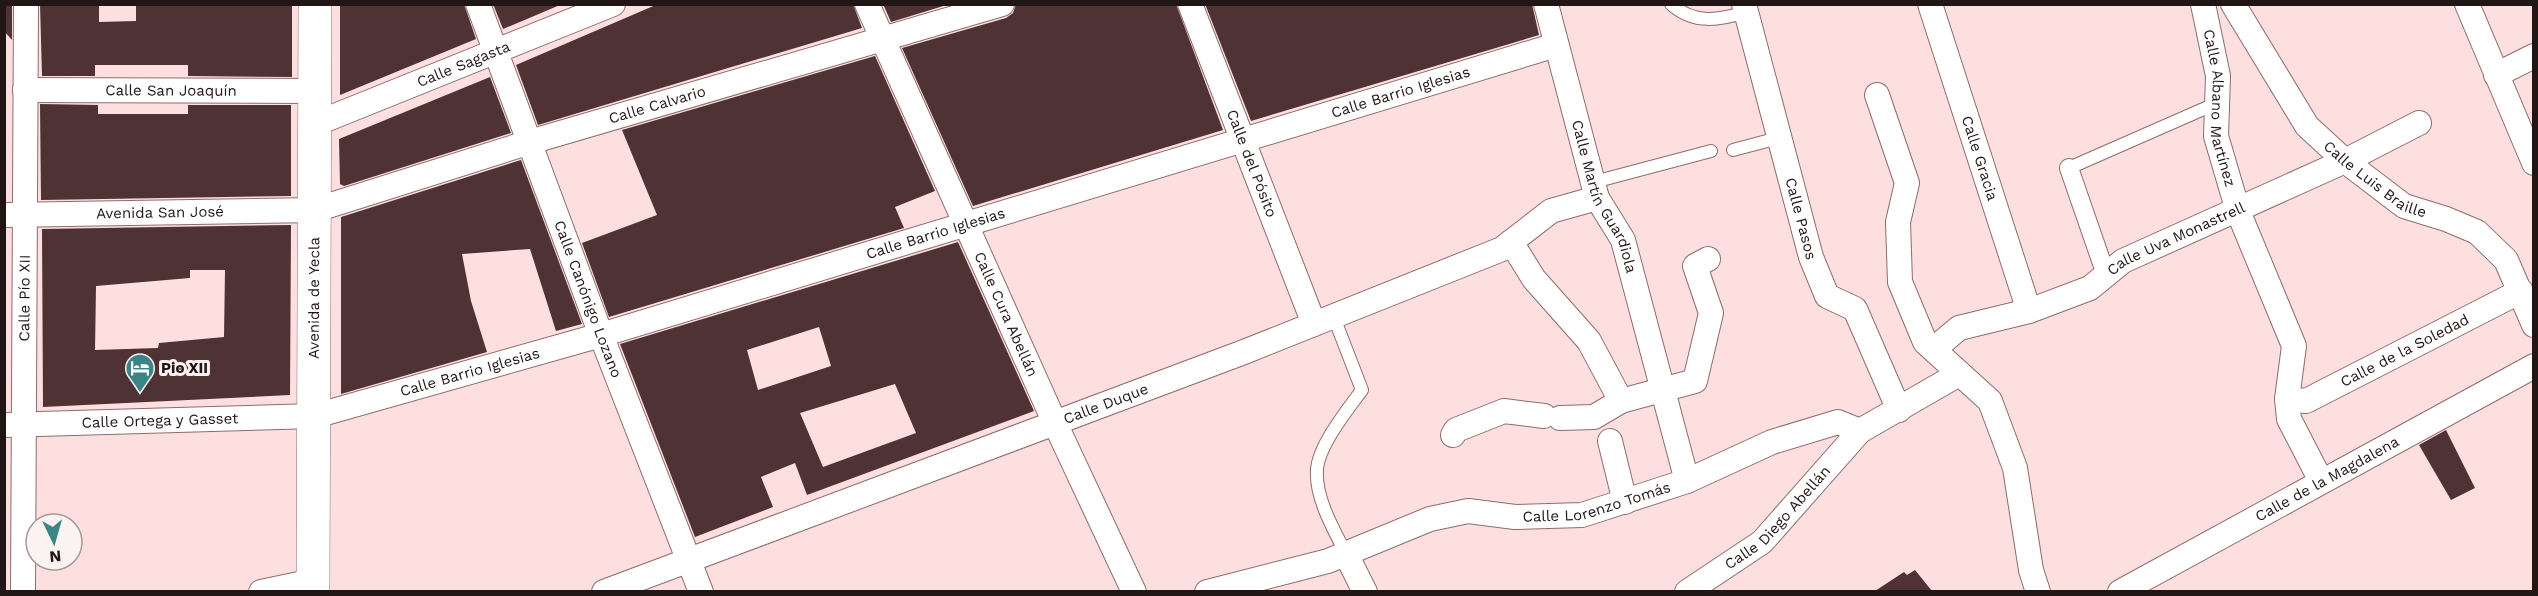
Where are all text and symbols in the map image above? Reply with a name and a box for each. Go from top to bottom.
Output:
street label: Calle Albano Martínez [2199,28,2239,189]
street label: Calle Sagasta [414,37,513,91]
street label: Calle Barrio Iglesias [1329,63,1472,122]
street label: Calle San Joaquín [105,81,237,100]
street label: Calle Calvario [607,82,708,128]
street label: Calle del Pósito [1223,107,1281,220]
street label: Calle Gracia [1958,114,2002,203]
street label: Calle Martín Guardiola [1568,118,1640,275]
street label: Calle Luis Braille [2320,137,2429,221]
street label: Calle Pasos [1781,176,1820,262]
street label: Calle Uva Monastrell [2103,198,2248,279]
street label: Avenida San José [96,202,224,223]
street label: Calle Barrio Iglesias [864,204,1007,263]
street label: Calle Canónigo Lozano [550,218,626,380]
street label: Avenida de Yecla [305,236,323,359]
street label: Calle Cura Abellán [970,249,1042,379]
street label: Calle Pío XII [15,255,34,341]
street label: Calle de la Soledad [2337,310,2472,391]
street label: Calle Barrio Iglesias [398,344,542,400]
hotel icon: Pio XII [124,352,156,394]
place label: Pio XII [161,359,208,377]
street label: Calle Duque [1061,380,1151,428]
street label: Calle Ortega y Gasset [81,409,239,432]
street label: Calle de la Magdalena [2252,432,2403,525]
street label: Calle Diego Abellán [1721,462,1834,573]
street label: Calle Lorenzo Tomás [1522,478,1673,526]
north arrow [24,512,84,572]
text: N [49,546,62,566]

